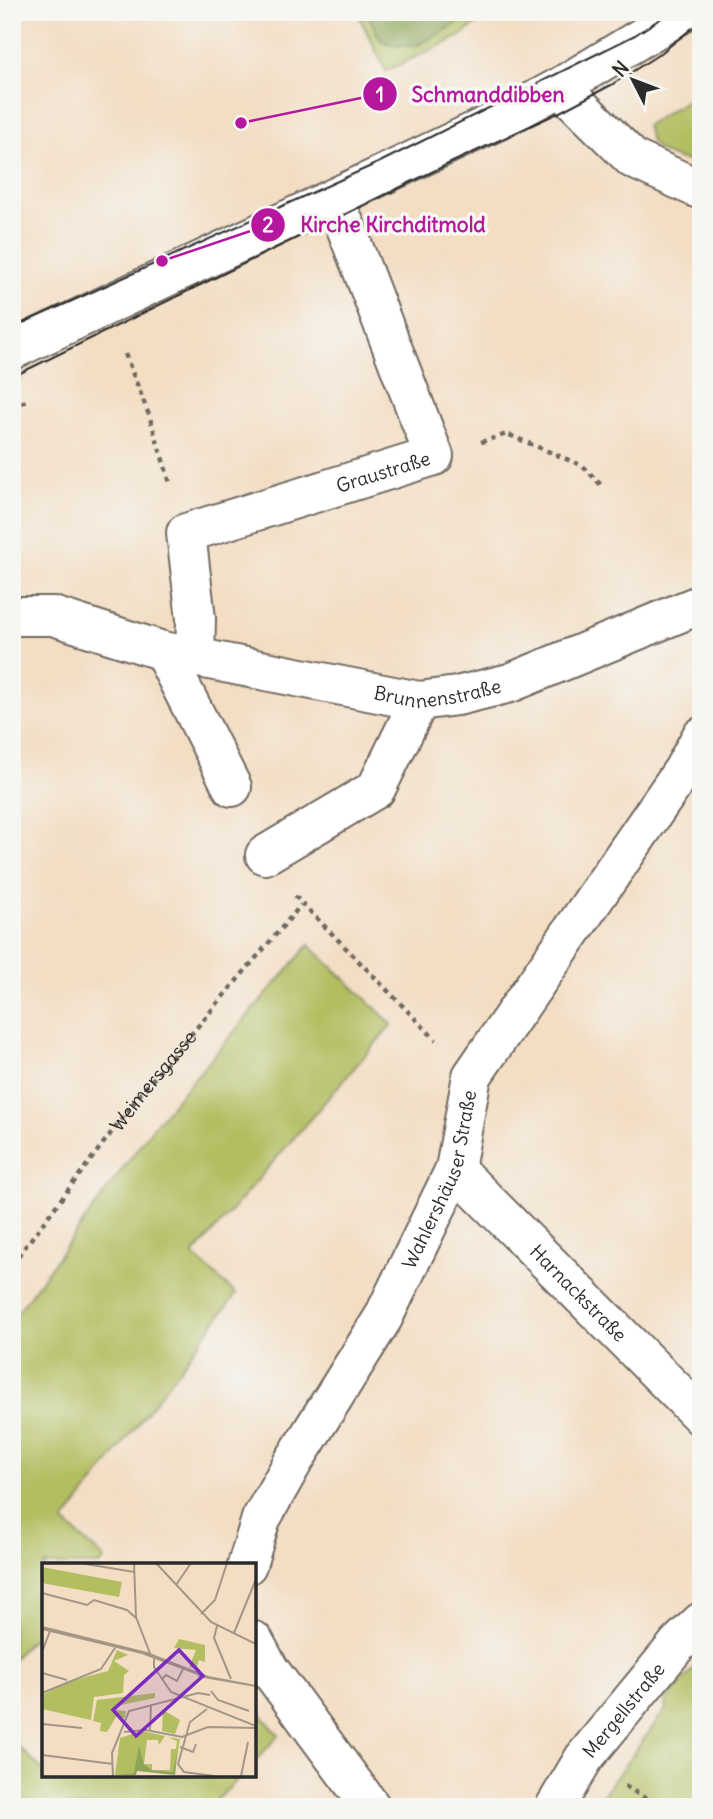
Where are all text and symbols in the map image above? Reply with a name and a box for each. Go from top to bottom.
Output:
north arrow [598,46,668,116]
text: N [607,56,634,82]
callout: Schmanddibben [362,73,578,115]
text: 1 [376,81,384,108]
text: Schmanddibben [411,81,565,108]
callout: Kirche Kirchditmold [251,204,499,246]
text: 2 [262,211,274,238]
text: Kirche Kirchditmold [300,211,486,238]
street label: Graustraße [333,446,433,498]
street label: Brunnenstraße [372,674,503,713]
street label: Weimersgasse [104,1025,201,1136]
street label: Wahlershäuser Straße [397,1088,481,1273]
street label: Harnackstraße [525,1239,632,1347]
inset map [42,1563,256,1777]
street label: Mergellstraße [577,1657,670,1763]

